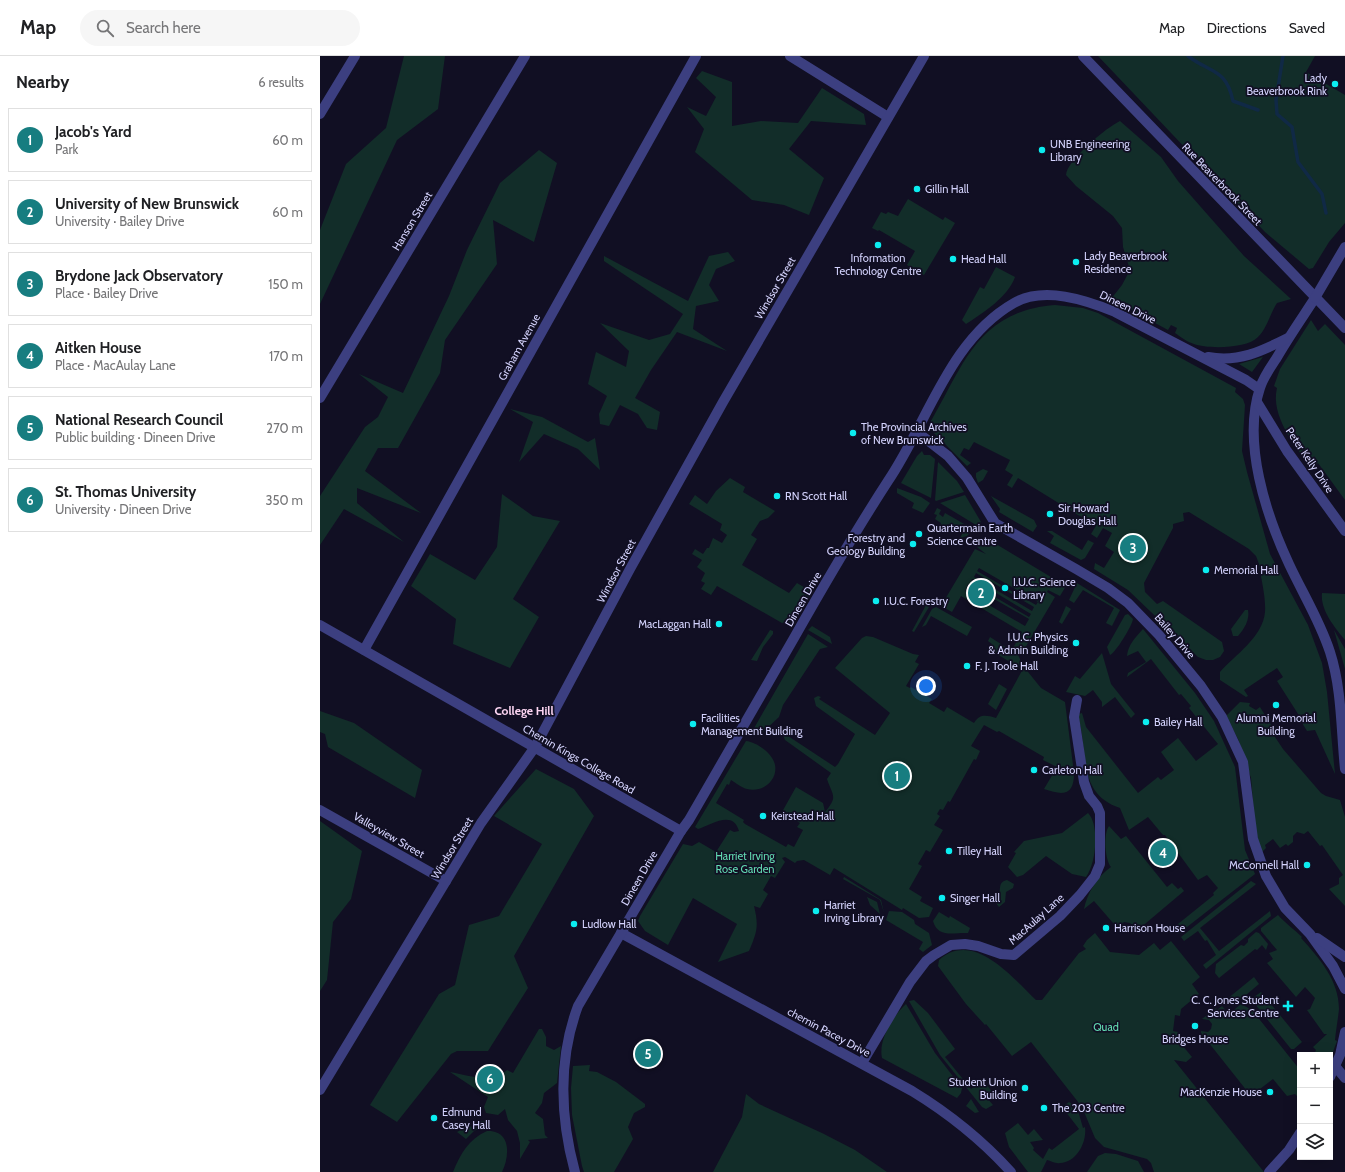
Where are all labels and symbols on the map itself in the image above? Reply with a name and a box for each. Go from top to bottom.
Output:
place label: Lady Beaverbrook Rink [1246,71,1327,98]
marker: Lady Beaverbrook Rink [1330,79,1340,89]
place label: UNB Engineering Library [1050,137,1130,164]
street label: Rue Beaverbrook Street [1179,140,1265,228]
marker: UNB Engineering Library [1037,145,1047,155]
place label: Gillin Hall [925,182,969,196]
marker: Gillin Hall [912,184,922,194]
street label: Hanson Street [389,189,435,253]
marker: Information Technology Centre [873,240,883,250]
place label: Lady Beaverbrook Residence [1084,249,1167,276]
place label: Information Technology Centre [835,251,922,278]
place label: Head Hall [961,252,1007,266]
street label: Windsor Street [751,254,799,322]
marker: Head Hall [948,254,958,264]
marker: Lady Beaverbrook Residence [1071,257,1081,267]
street label: Dineen Drive [1098,287,1159,327]
street label: Graham Avenue [495,311,543,383]
place label: The Provincial Archives of New Brunswick [861,420,967,447]
street label: Peter Kelly Drive [1283,424,1337,496]
marker: The Provincial Archives of New Brunswick [848,428,858,438]
place label: RN Scott Hall [785,489,848,503]
marker: RN Scott Hall [772,491,782,501]
place label: Sir Howard Douglas Hall [1058,501,1117,528]
marker: Sir Howard Douglas Hall [1045,509,1055,519]
place label: Quartermain Earth Science Centre [927,521,1013,548]
marker: Quartermain Earth Science Centre [914,529,924,539]
place label: Forestry and Geology Building [827,531,906,558]
pin: 3 [1120,533,1146,563]
street label: Windsor Street [593,537,639,605]
marker: Forestry and Geology Building [908,539,918,549]
place label: Memorial Hall [1214,563,1279,577]
marker: Memorial Hall [1201,565,1211,575]
street label: Dineen Drive [782,569,824,629]
place label: I.U.C. Science Library [1013,575,1076,602]
pin: 2 [968,578,994,608]
marker: I.U.C. Science Library [1000,583,1010,593]
place label: I.U.C. Forestry [884,594,948,608]
marker: I.U.C. Forestry [871,596,881,606]
street label: Bailey Drive [1152,611,1199,662]
place label: MacLaggan Hall [638,617,711,631]
marker: MacLaggan Hall [714,619,724,629]
place label: I.U.C. Physics & Admin Building [988,630,1069,657]
marker: I.U.C. Physics & Admin Building [1071,638,1081,648]
place label: F. J. Toole Hall [975,659,1039,673]
marker: F. J. Toole Hall [962,661,972,671]
your location [916,676,936,696]
marker: Alumni Memorial Building [1271,700,1281,710]
district label: College Hill [494,703,554,718]
place label: Facilities Management Building [701,711,803,738]
place label: Alumni Memorial Building [1236,711,1316,738]
place label: Bailey Hall [1154,715,1203,729]
marker: Bailey Hall [1141,717,1151,727]
marker: Facilities Management Building [688,719,698,729]
street label: Chemin Kings College Road [520,721,638,797]
pin: 1 [884,761,910,791]
place label: Carleton Hall [1042,763,1103,777]
marker: Carleton Hall [1029,765,1039,775]
street label: Valleyview Street [351,809,427,861]
place label: Keirstead Hall [771,809,835,823]
marker: Keirstead Hall [758,811,768,821]
street label: Windsor Street [428,814,476,882]
pin: 4 [1150,838,1176,868]
place label: Tilley Hall [957,844,1002,858]
marker: Tilley Hall [944,846,954,856]
street label: Dineen Drive [618,848,660,908]
park label: Harriet Irving Rose Garden [715,849,775,876]
place label: McConnell Hall [1229,858,1299,872]
marker: McConnell Hall [1302,860,1312,870]
street label: MacAulay Lane [1005,890,1067,948]
place label: Singer Hall [950,891,1000,905]
marker: Singer Hall [937,893,947,903]
place label: Harriet Irving Library [824,898,884,925]
marker: Harriet Irving Library [811,906,821,916]
place label: Ludlow Hall [582,917,637,931]
marker: Ludlow Hall [569,919,579,929]
place label: Harrison House [1114,921,1185,935]
marker: Harrison House [1101,923,1111,933]
place label: C. C. Jones Student Services Centre [1191,993,1279,1020]
marker: C. C. Jones Student Services Centre [1282,1000,1294,1012]
street label: chemin Pacey Drive [785,1004,873,1060]
park label: Quad [1093,1020,1119,1034]
marker: Bridges House [1190,1021,1200,1031]
place label: Bridges House [1162,1032,1228,1046]
pin: 5 [635,1039,661,1069]
pin: 6 [477,1064,503,1094]
place label: Student Union Building [949,1075,1018,1102]
marker: Student Union Building [1020,1083,1030,1093]
place label: MacKenzie House [1180,1085,1262,1099]
marker: MacKenzie House [1265,1087,1275,1097]
place label: The 203 Centre [1052,1101,1125,1115]
marker: The 203 Centre [1039,1103,1049,1113]
place label: Edmund Casey Hall [442,1105,491,1132]
marker: Edmund Casey Hall [429,1113,439,1123]

